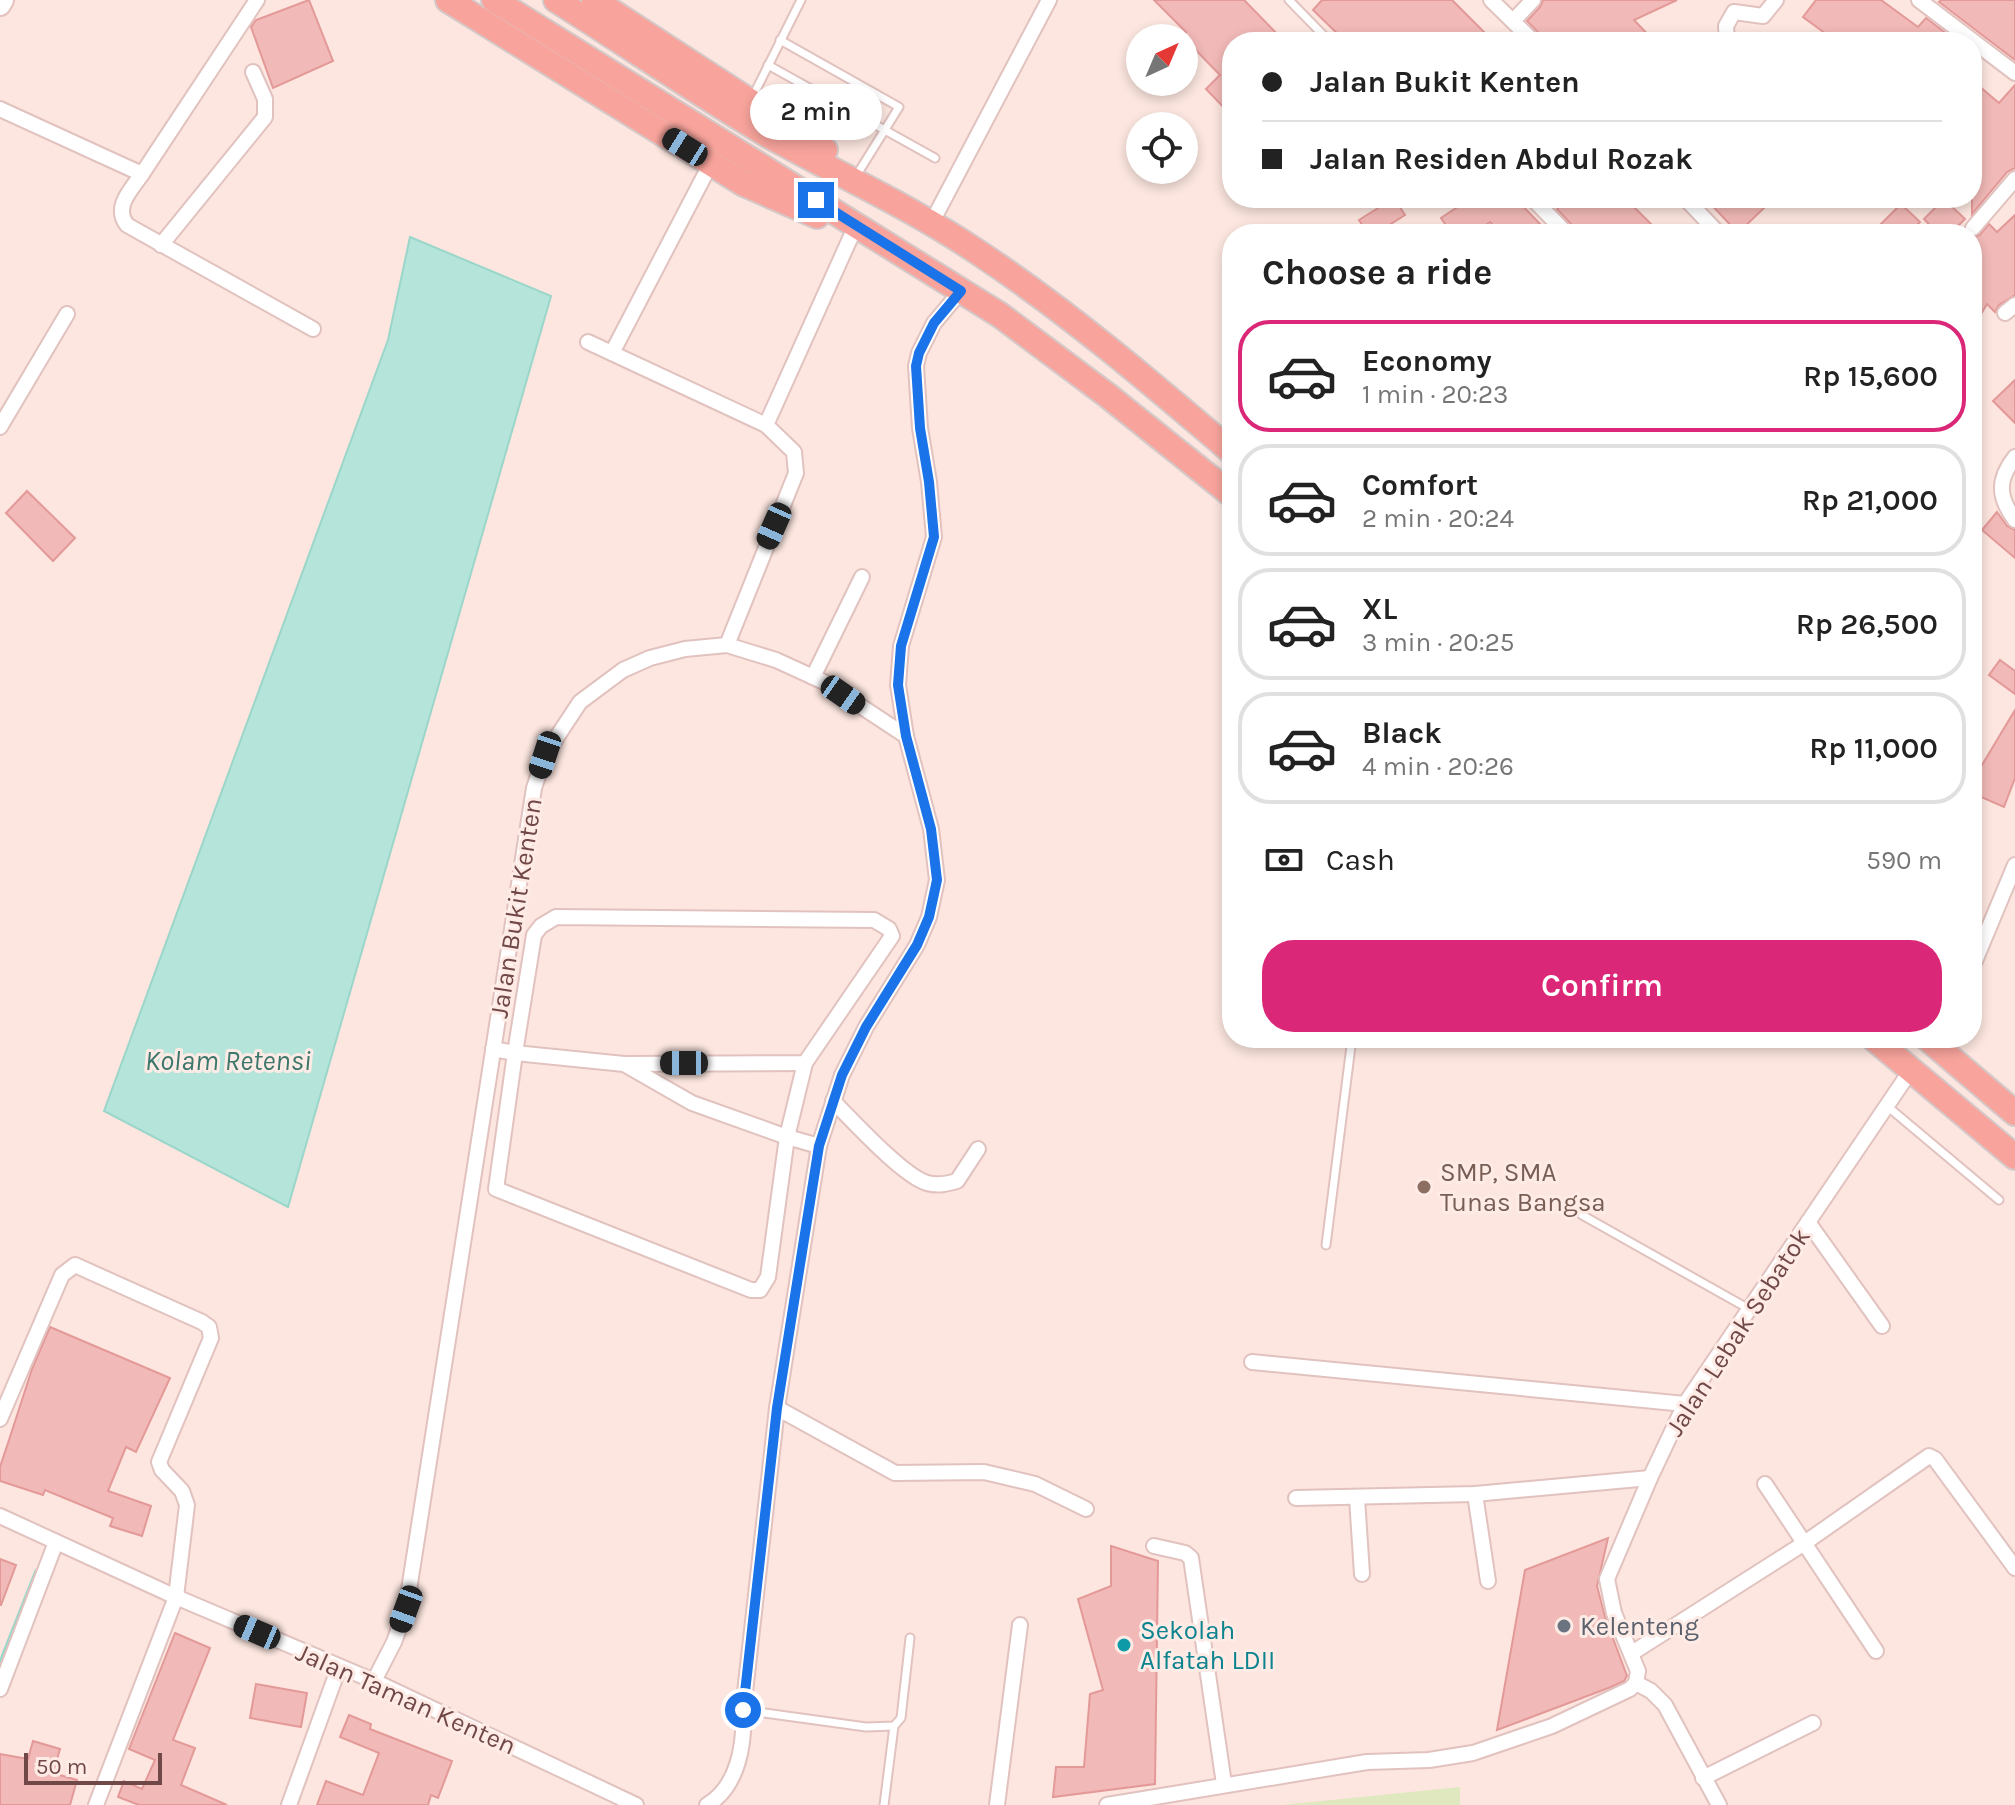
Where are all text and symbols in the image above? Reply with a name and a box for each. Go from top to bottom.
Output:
north arrow [1126,24,1198,96]
map controls [1126,24,1198,184]
text: Jalan Bukit Kenten [1310,64,1580,100]
callout: 2 min [750,84,882,140]
text: 2 min [781,96,851,127]
button: locate [1126,112,1198,184]
car [658,124,712,170]
text: Jalan Residen Abdul Rozak [1310,141,1693,177]
route end [798,182,834,218]
text: Choose a ride [1262,251,1492,293]
icon: car [1266,340,1338,412]
text: Economy [1362,343,1492,379]
text: Rp 15,600 [1803,358,1938,394]
text: 1 min · 20:23 [1362,379,1508,410]
icon: car [1266,464,1338,536]
text: Comfort [1362,467,1478,503]
text: Rp 21,000 [1802,482,1938,518]
car [753,499,795,553]
text: 2 min · 20:24 [1362,503,1514,534]
icon: car [1266,588,1338,660]
text: XL [1362,591,1397,627]
text: Rp 26,500 [1796,606,1938,642]
text: 3 min · 20:25 [1362,627,1515,658]
car [816,671,870,719]
icon: car [1266,712,1338,784]
text: Black [1362,715,1442,751]
car [526,728,564,782]
text: Rp 11,000 [1809,730,1938,766]
text: 4 min · 20:26 [1362,751,1514,782]
street label: Jalan Bukit Kenten [483,796,549,1020]
icon: cash [1262,838,1306,882]
text: Cash [1326,842,1395,878]
text: 590 m [1866,845,1942,876]
button: Confirm [1262,940,1942,1032]
water label: Kolam Retensi [145,1044,311,1077]
car [660,1051,708,1075]
place label: SMP, SMA Tunas Bangsa [1440,1157,1606,1218]
marker: SMP, SMA Tunas Bangsa [1415,1178,1433,1196]
street label: Jalan Lebak Sebatok [1659,1222,1817,1442]
car [387,1582,425,1636]
place label: Kelenteng [1580,1611,1699,1642]
car [230,1612,284,1652]
place label: Sekolah Alfatah LDII [1140,1615,1275,1676]
marker: Kelenteng [1555,1617,1573,1635]
marker: Sekolah Alfatah LDII [1115,1636,1133,1654]
street label: Jalan Taman Kenten [291,1637,521,1761]
route start [725,1692,761,1728]
scale bar [24,1749,162,1785]
text: 50 m [36,1754,87,1780]

